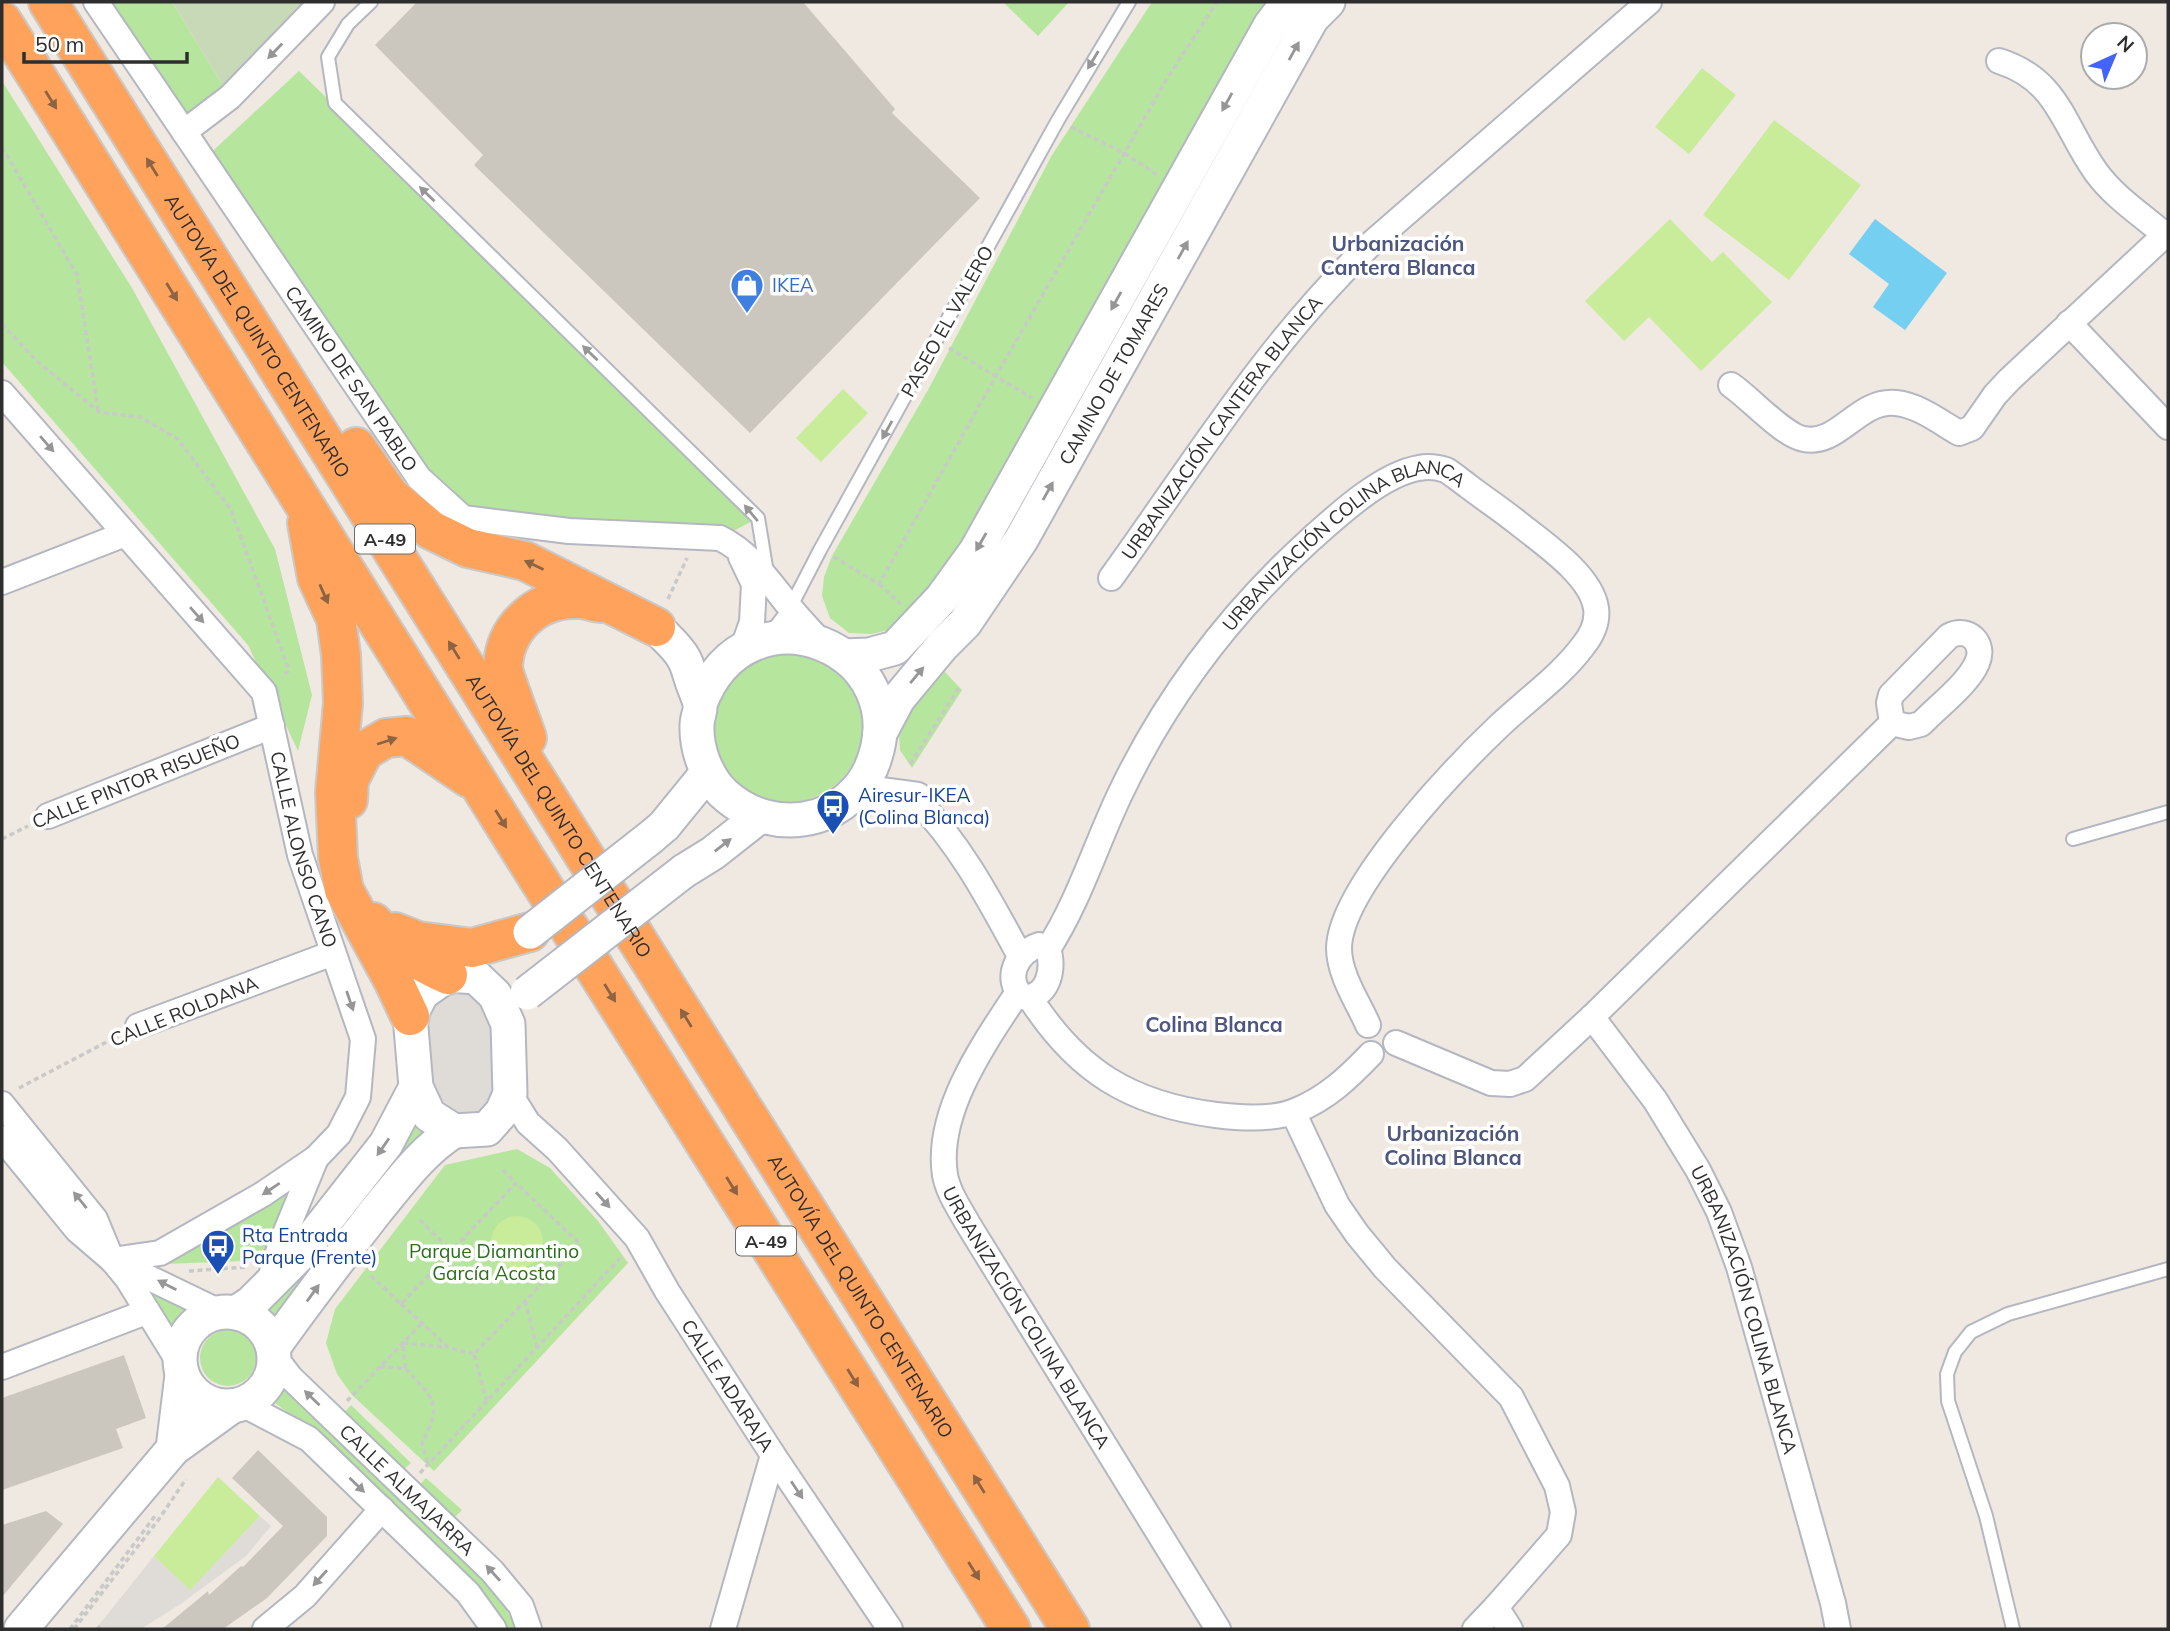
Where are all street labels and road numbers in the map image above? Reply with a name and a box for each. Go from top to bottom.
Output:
street label: AUTOVÍA DEL QUINTO CENTENARIO [160,189,356,482]
street label: PASEO EL VALERO [895,241,999,401]
street label: CAMINO DE TOMARES [1053,279,1174,469]
street label: CAMINO DE SAN PABLO [280,281,423,476]
street label: URBANIZACIÓN CANTERA BLANCA [1116,290,1327,564]
street label: URBANIZACIÓN COLINA BLANCA [1217,455,1471,636]
road number: A-49 [355,524,415,554]
street label: AUTOVÍA DEL QUINTO CENTENARIO [461,669,657,962]
street label: CALLE PINTOR RISUEÑO [29,728,243,834]
street label: CALLE ALONSO CANO [265,749,343,951]
street label: CALLE ROLDANA [106,970,262,1052]
street label: AUTOVÍA DEL QUINTO CENTENARIO [763,1150,959,1442]
street label: URBANIZACIÓN COLINA BLANCA [1686,1161,1803,1457]
street label: URBANIZACIÓN COLINA BLANCA [937,1183,1116,1453]
road number: A-49 [736,1226,796,1256]
street label: CALLE ADARAJA [676,1315,780,1456]
street label: CALLE ALMAJARRA [334,1419,480,1560]

